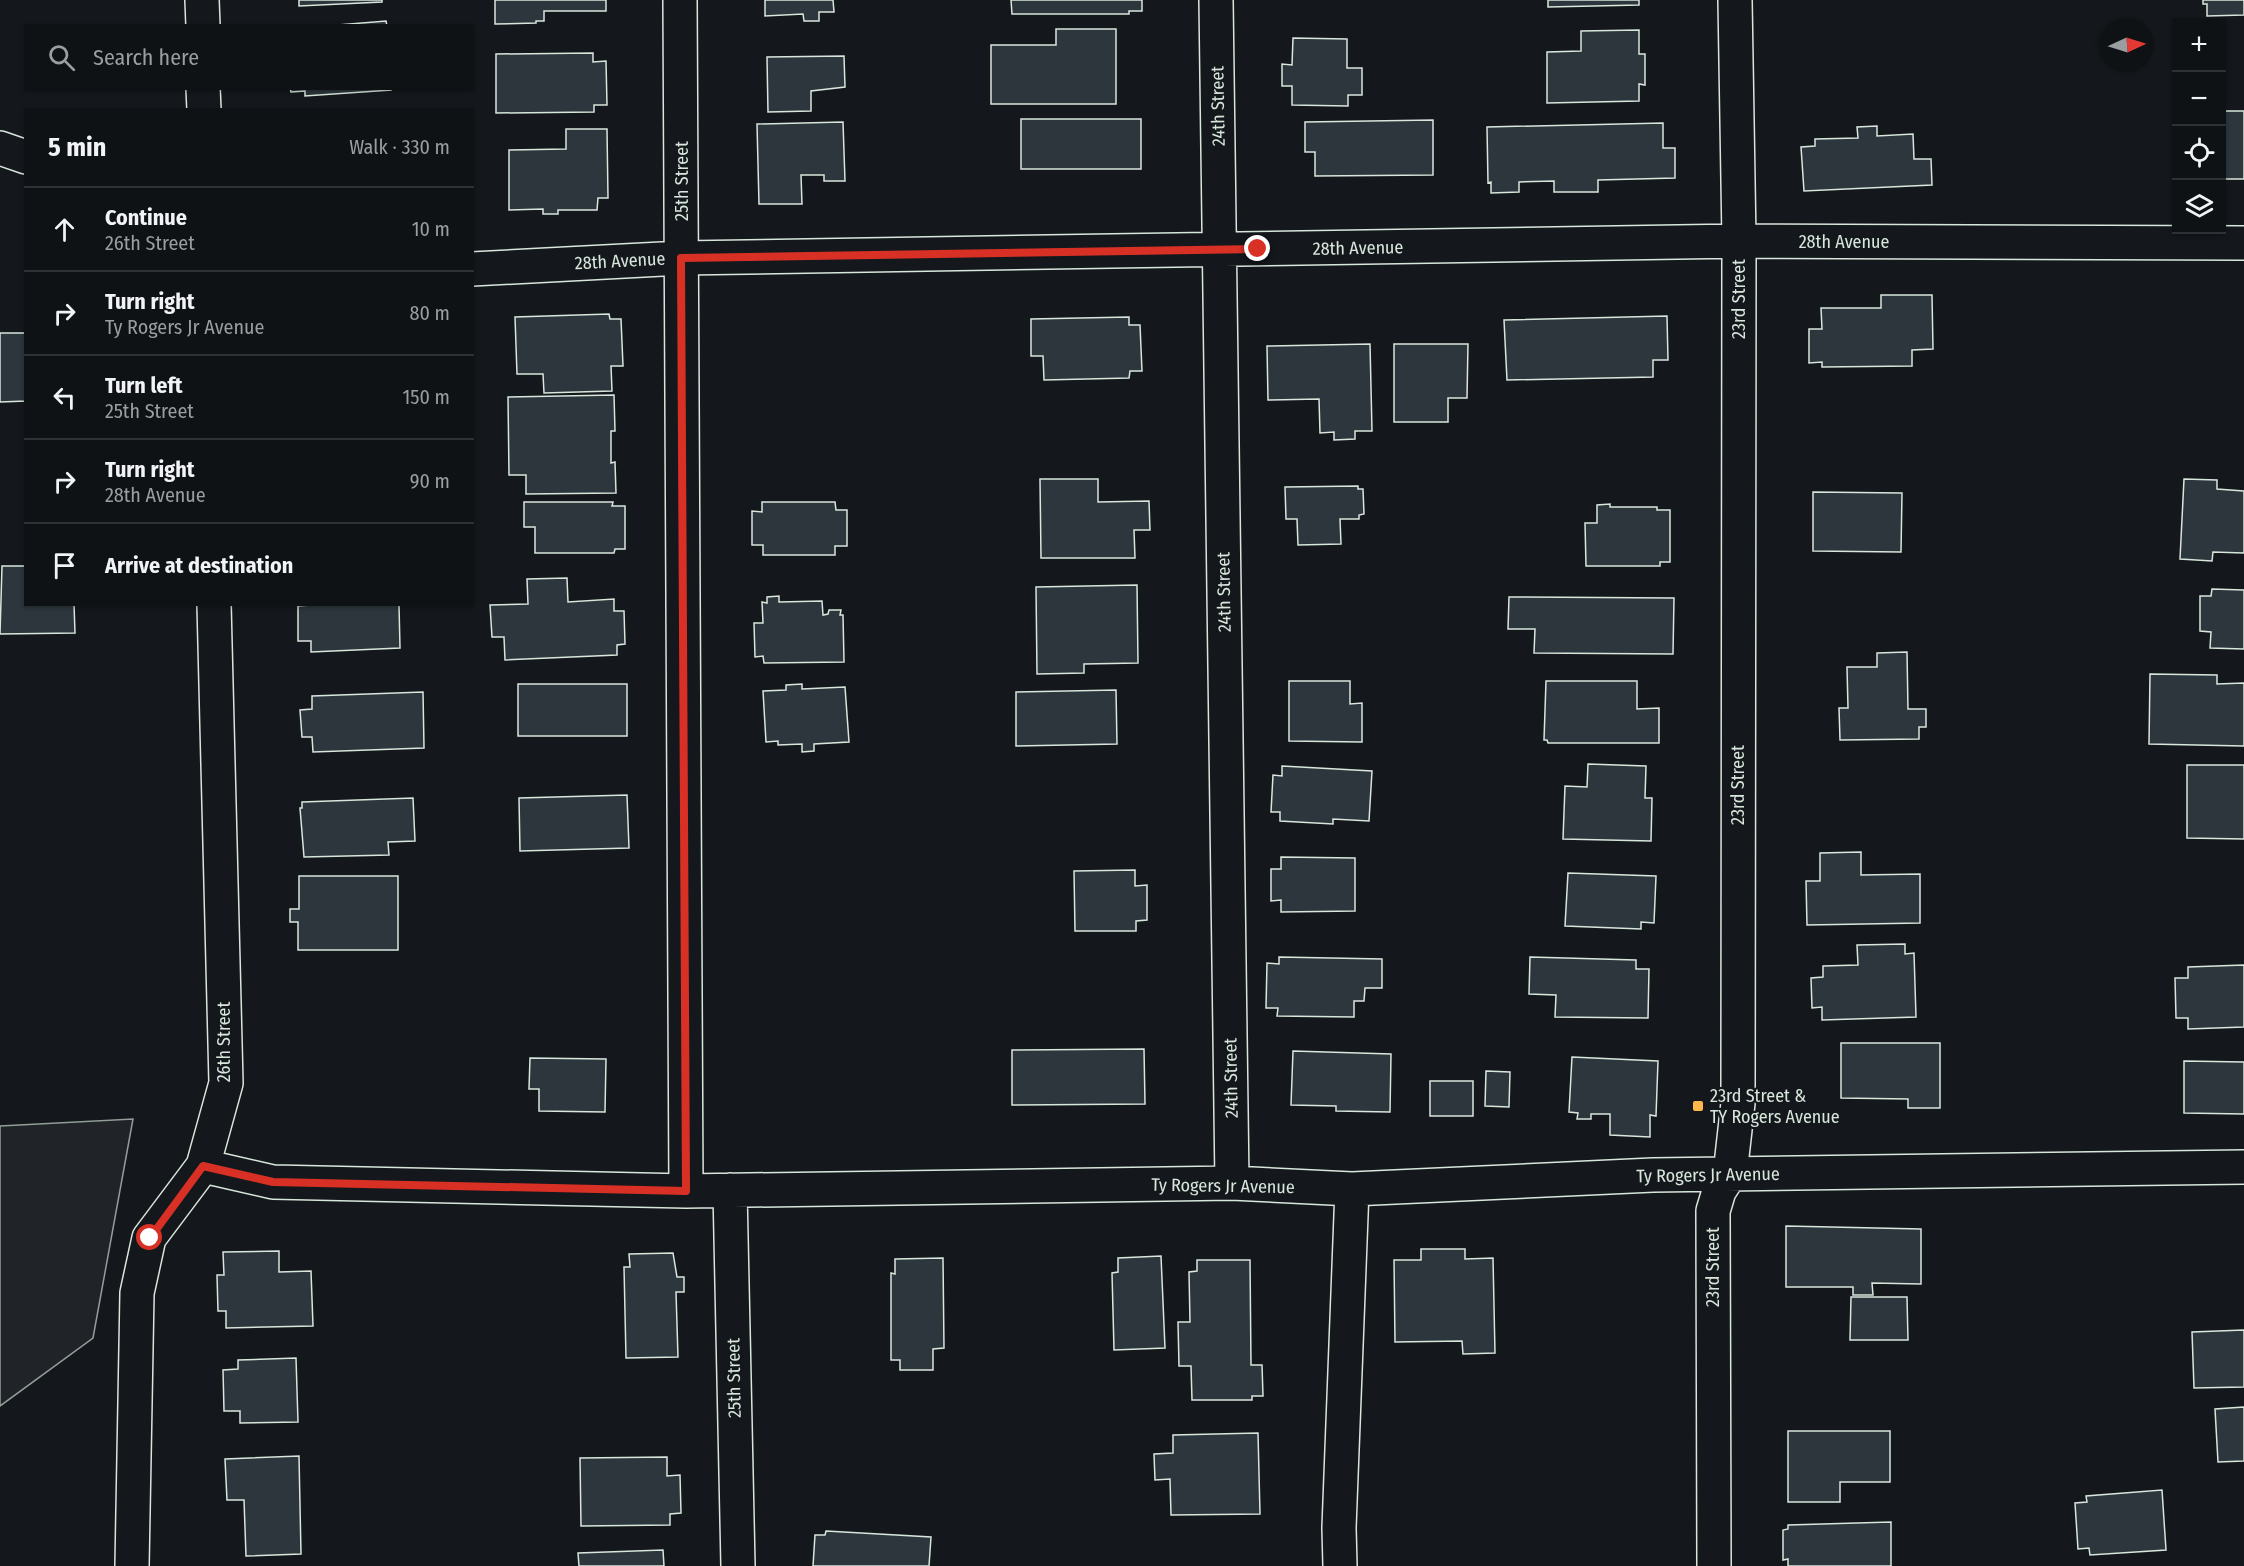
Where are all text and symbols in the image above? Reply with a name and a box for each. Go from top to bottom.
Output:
north arrow [2100,18,2154,72]
map controls [2172,18,2226,234]
button: + [2172,18,2226,72]
search box [24,24,474,90]
icon: search [45,41,78,74]
text: Search here [93,44,199,71]
street label: 24th Street [1206,66,1230,146]
button: − [2172,72,2226,126]
button: locate [2172,126,2226,180]
text: 5 min [48,132,106,163]
text: Walk · 330 m [349,135,450,159]
street label: 25th Street [671,141,693,221]
button: layers [2172,180,2226,234]
text: Continue [105,204,187,231]
icon: ahead [48,213,81,246]
text: 10 m [412,217,450,241]
text: 26th Street [105,231,195,255]
street label: 28th Avenue [1799,231,1889,253]
route end [1244,235,1270,261]
street label: 28th Avenue [1312,236,1404,260]
street label: 28th Avenue [574,248,666,274]
street label: 23rd Street [1728,259,1750,339]
text: Turn right [105,288,194,315]
icon: right [48,297,81,330]
text: 80 m [410,301,450,325]
text: Ty Rogers Jr Avenue [105,315,264,339]
text: Turn left [105,372,183,399]
icon: left [48,381,81,414]
text: 150 m [403,385,450,409]
text: 25th Street [105,399,194,423]
text: Turn right [105,456,194,483]
icon: right [48,465,81,498]
text: 90 m [410,469,450,493]
text: 28th Avenue [105,483,206,507]
icon: arrive [48,549,81,582]
text: Arrive at destination [105,552,293,579]
street label: 24th Street [1212,552,1236,632]
street label: 23rd Street [1727,745,1749,825]
street label: 26th Street [213,1002,235,1082]
street label: 24th Street [1219,1038,1243,1118]
place label: 23rd Street & TY Rogers Avenue [1710,1085,1840,1128]
marker: 23rd Street & TY Rogers Avenue [1691,1099,1705,1113]
street label: Ty Rogers Jr Avenue [1636,1163,1780,1187]
street label: Ty Rogers Jr Avenue [1151,1174,1295,1198]
route start [136,1224,162,1250]
street label: 23rd Street [1702,1227,1724,1307]
street label: 25th Street [722,1338,746,1418]

